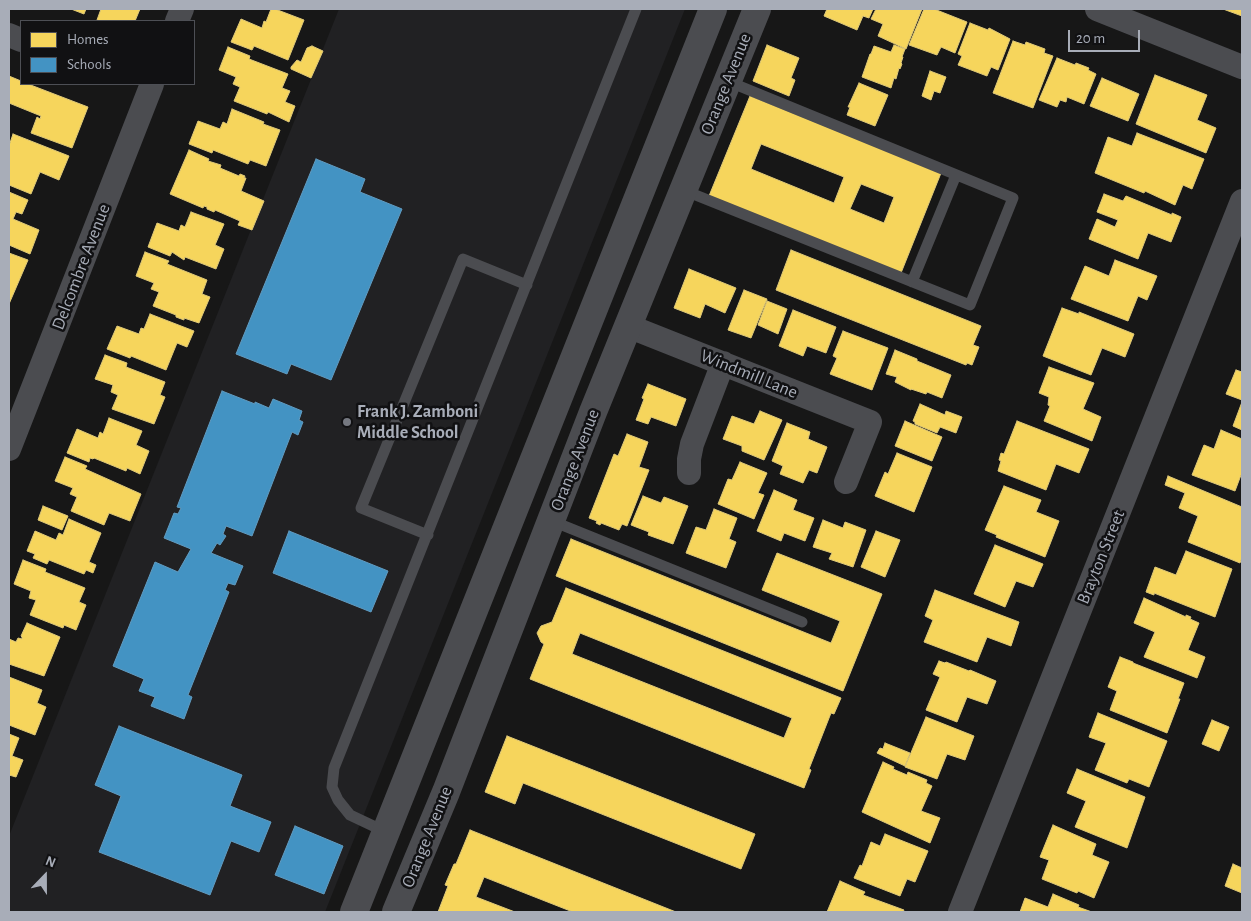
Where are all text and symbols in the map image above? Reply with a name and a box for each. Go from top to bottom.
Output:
legend [20,20,195,85]
scale bar [1071,20,1144,52]
street label: Orange Avenue [696,30,756,138]
text: 20 m [1076,31,1105,46]
text: Homes [67,32,109,47]
text: Schools [67,57,111,72]
street label: Delcombre Avenue [47,201,115,333]
street label: Windmill Lane [697,345,801,403]
place label: Frank J. Zamboni Middle School [357,401,478,444]
street label: Orange Avenue [546,406,604,514]
marker: Frank J. Zamboni Middle School [341,416,353,428]
street label: Brayton Street [1072,507,1130,607]
street label: Orange Avenue [397,783,457,891]
north arrow [20,851,70,901]
text: N [43,854,58,870]

